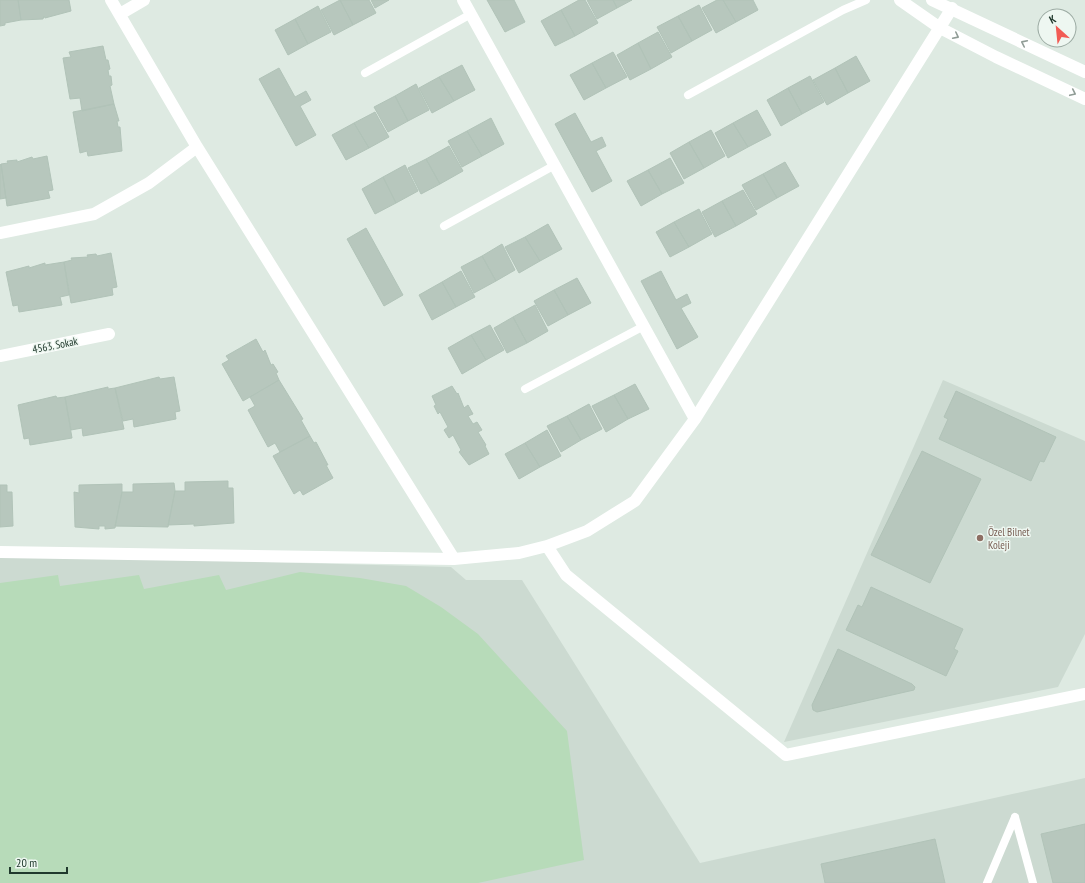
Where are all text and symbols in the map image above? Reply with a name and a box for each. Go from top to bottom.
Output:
north arrow [1037,8,1077,48]
text: K [1047,11,1058,27]
one-way arrow [952,31,959,39]
one-way arrow [1021,40,1029,48]
one-way arrow [1069,89,1076,97]
street label: 4563. Sokak [31,334,80,356]
place label: Özel Bilnet Koleji [988,525,1030,552]
marker: Özel Bilnet Koleji [975,533,985,543]
scale bar [10,849,67,875]
text: 20 m [16,855,37,870]

